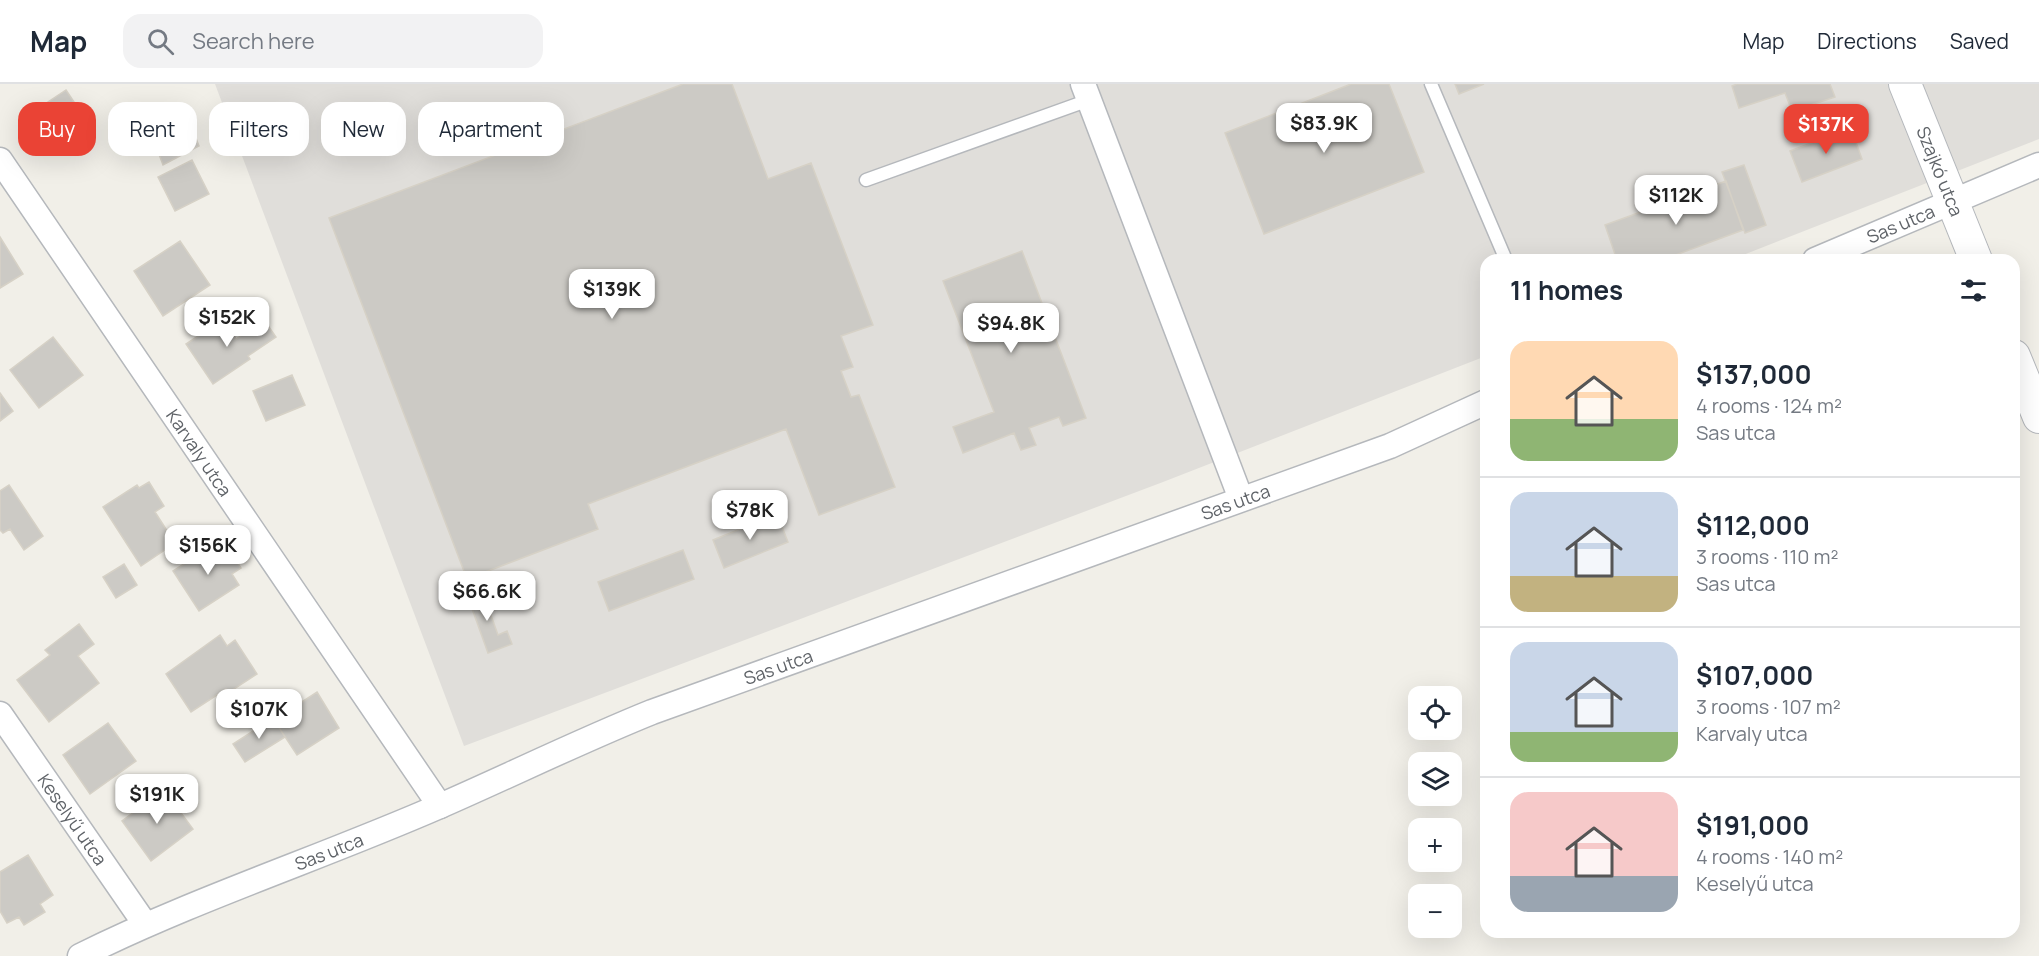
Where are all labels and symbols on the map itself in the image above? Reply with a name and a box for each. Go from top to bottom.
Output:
pin: $83.9K [1275,103,1373,154]
pin: $137K [1784,104,1868,155]
street label: Szajkó utca [1911,123,1969,220]
pin: $112K [1634,175,1718,226]
street label: Sas utca [1863,199,1938,249]
pin: $139K [570,269,654,320]
pin: $152K [185,297,269,348]
pin: $94.8K [962,303,1060,354]
street label: Karvaly utca [161,404,238,501]
street label: Sas utca [1197,478,1273,525]
pin: $78K [714,490,786,541]
pin: $156K [166,525,250,576]
pin: $66.6K [438,571,536,622]
street label: Sas utca [740,643,816,690]
pin: $107K [217,689,301,740]
street label: Keselyű utca [33,769,113,870]
pin: $191K [115,774,199,825]
street label: Sas utca [291,827,367,876]

